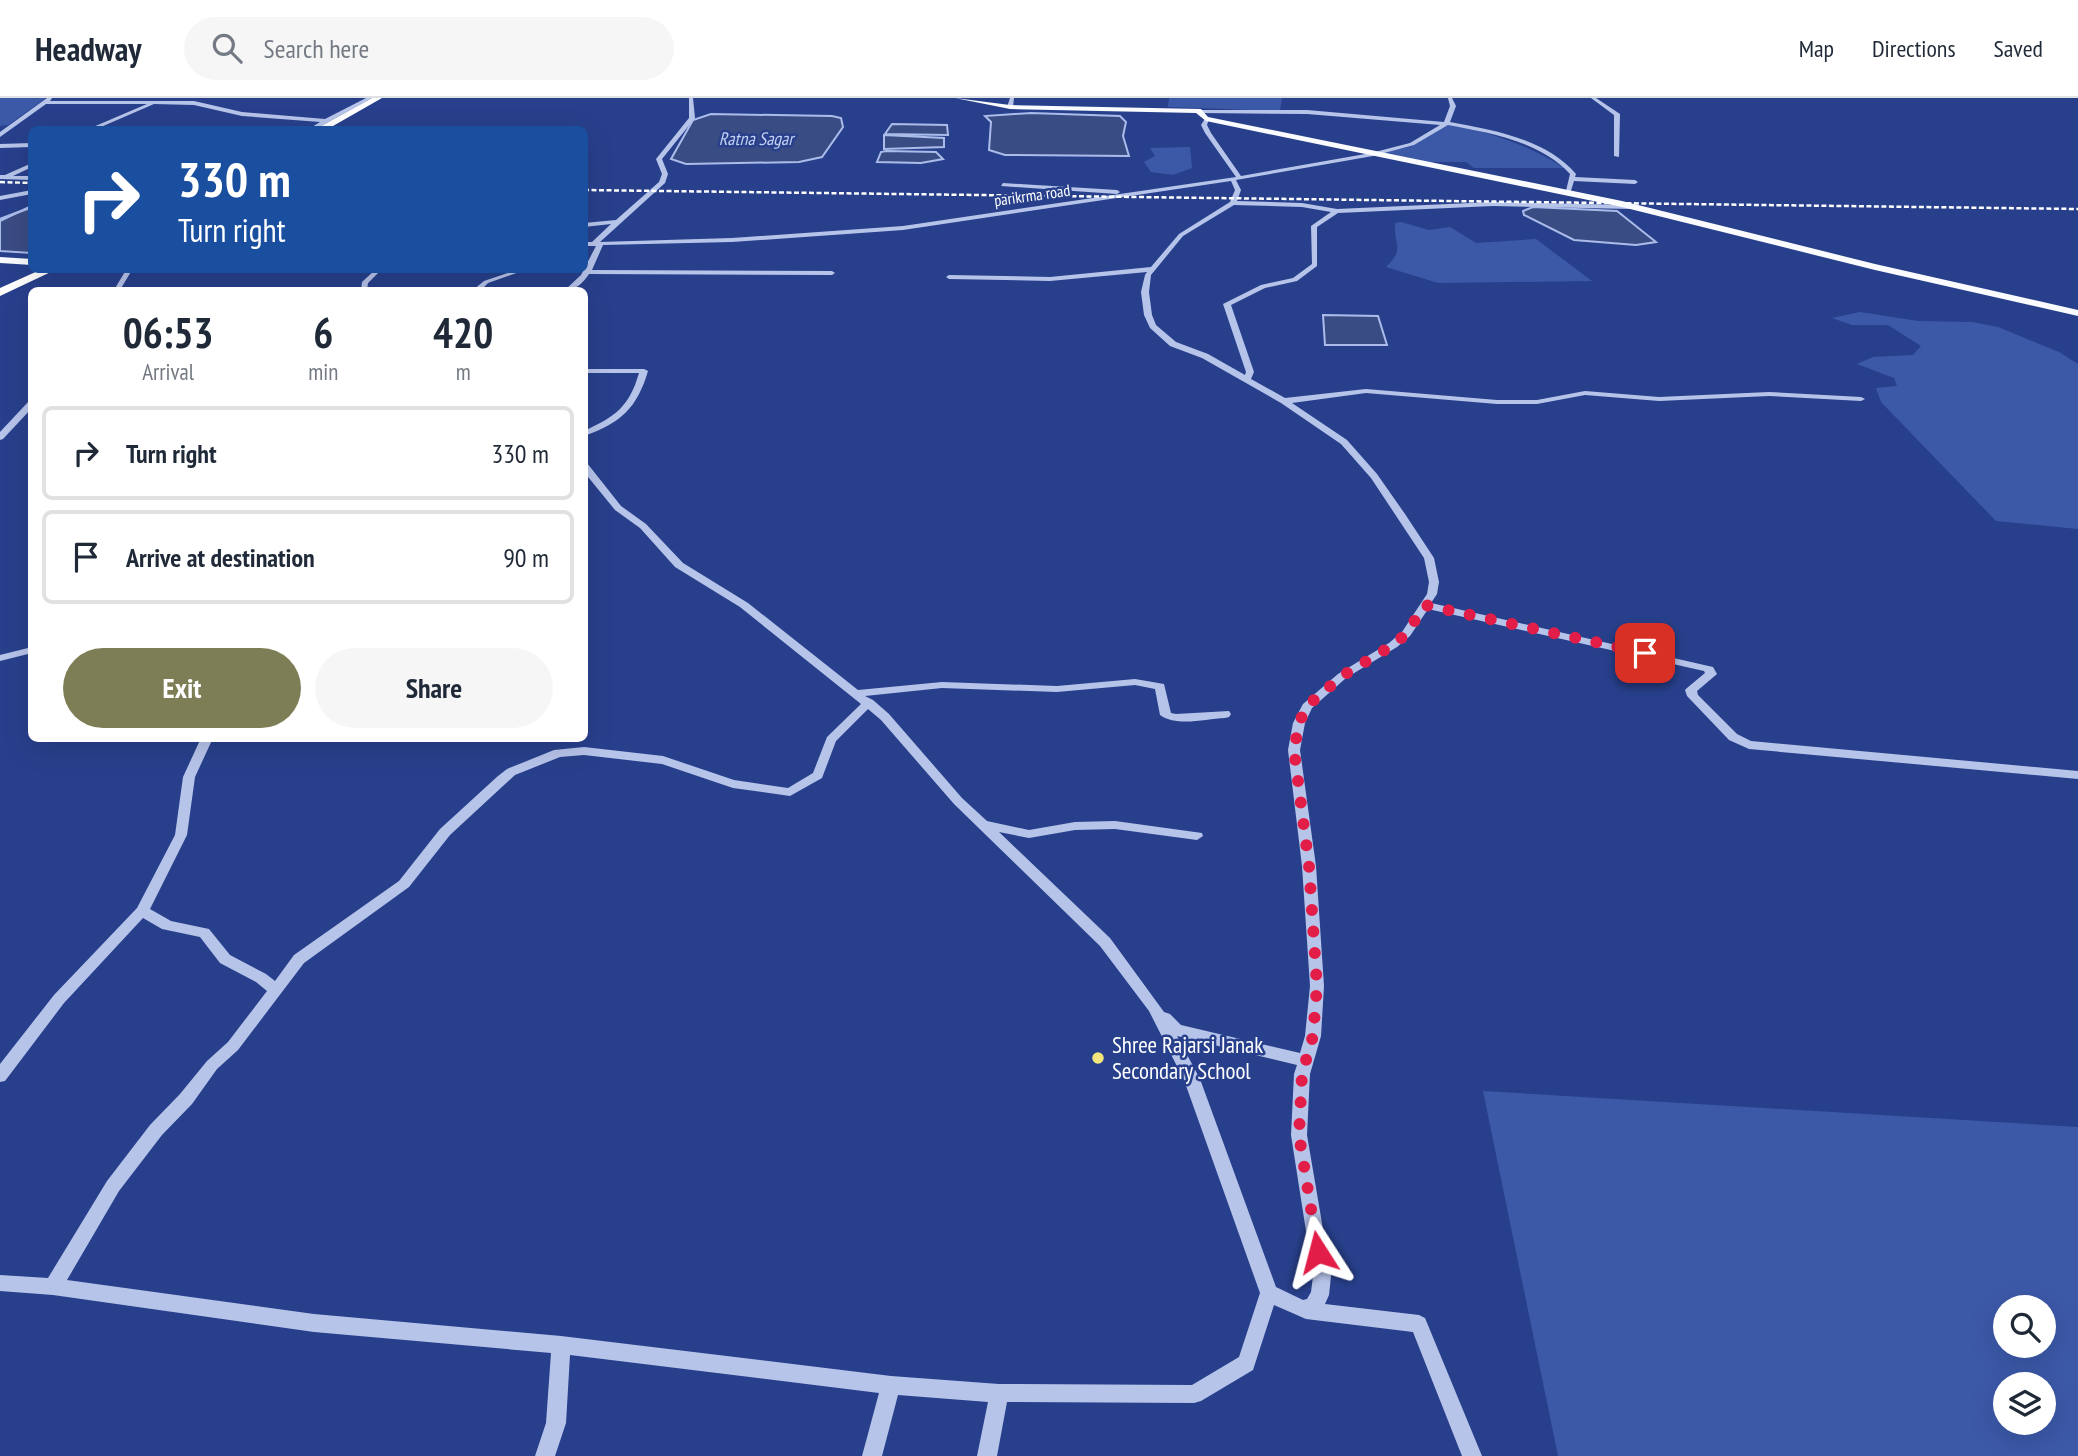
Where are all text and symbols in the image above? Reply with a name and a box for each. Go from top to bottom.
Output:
search box [184,17,674,80]
text: Headway [35,27,142,70]
icon: search [208,29,246,67]
text: Search here [264,32,369,65]
text: Map [1799,33,1834,64]
text: Directions [1872,33,1956,64]
text: Saved [1994,33,2043,64]
water label: Ratna Sagar [719,127,796,150]
text: 330 m [178,147,291,211]
icon: right [63,154,154,245]
street label: parikrma road [993,180,1071,210]
text: Turn right [178,209,286,251]
text: 06:53 [123,305,214,360]
text: 6 [313,305,333,360]
text: 420 [433,305,493,360]
text: Arrival [142,357,194,386]
text: min [308,357,338,386]
text: m [456,357,471,386]
icon: right [67,434,105,472]
text: Turn right [126,437,217,470]
text: 330 m [491,437,549,470]
icon: arrive [67,538,105,576]
text: Arrive at destination [126,541,315,574]
text: 90 m [503,541,549,574]
pin [1615,623,1675,683]
icon: arrive [1626,634,1664,672]
button: Exit [63,648,301,728]
button: Share [315,648,553,728]
place label: Shree Rajarsi Janak Secondary School [1112,1030,1263,1085]
marker: Shree Rajarsi Janak Secondary School [1090,1050,1106,1066]
position arrow [1281,1215,1355,1289]
map controls [1993,1295,2056,1435]
button: search [1993,1295,2056,1358]
button: layers [1993,1372,2056,1435]

